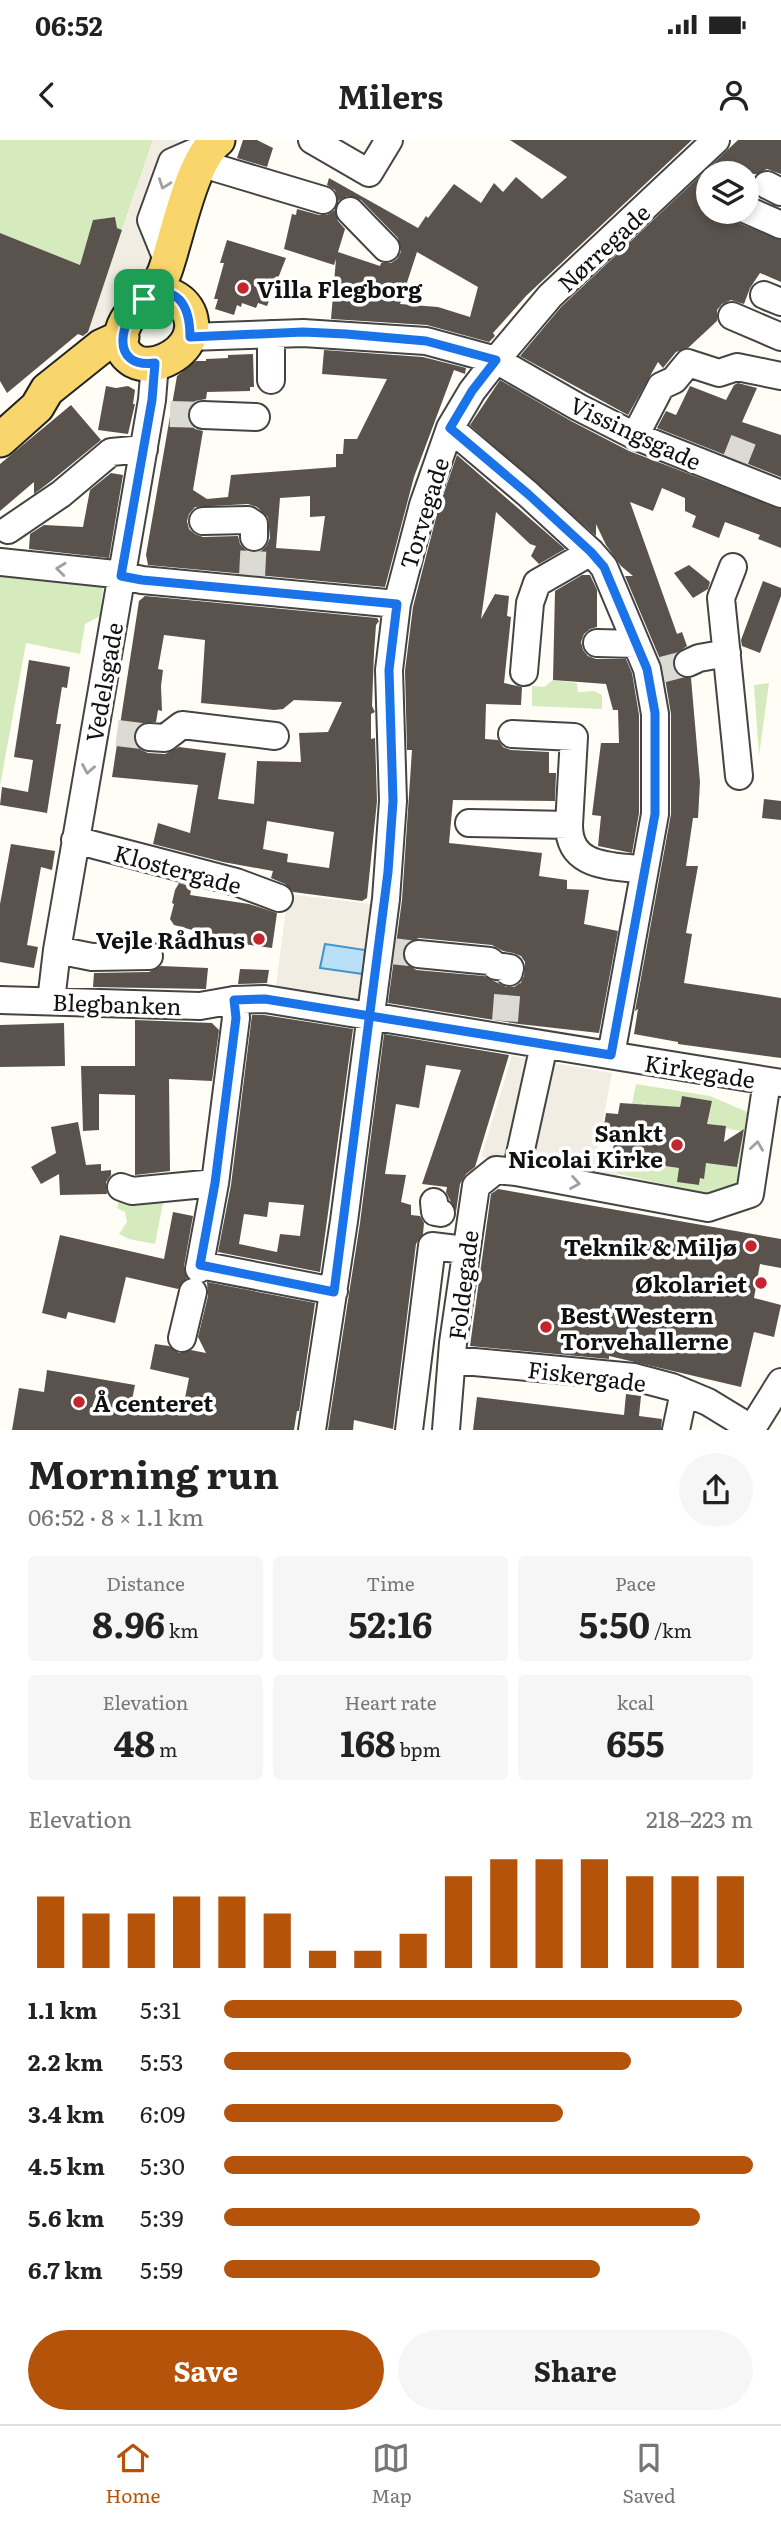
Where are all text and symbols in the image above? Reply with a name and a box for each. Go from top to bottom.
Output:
text: 06:52 [35,5,103,44]
text: Milers [338,71,443,119]
icon: back [28,76,66,114]
icon: person [715,76,753,114]
map controls [696,161,759,224]
button: layers [696,161,759,224]
one-way arrow [158,178,172,190]
street label: Nørregade [549,195,657,299]
pin [114,269,174,329]
place label: Villa Flegborg [257,271,423,305]
icon: arrive [125,280,163,318]
marker: Villa Flegborg [235,280,251,296]
street label: Vissingsgade [565,387,707,477]
street label: Torvegade [390,453,456,573]
one-way arrow [55,561,66,576]
street label: Vedelsgade [76,619,130,744]
one-way arrow [81,763,96,774]
street label: Klostergade [111,835,245,901]
place label: Vejle Rådhus [96,922,245,956]
marker: Vejle Rådhus [251,931,267,947]
street label: Blegbanken [52,984,182,1022]
street label: Kirkegade [642,1044,758,1096]
place label: Sankt Nicolai Kirke [508,1115,663,1175]
marker: Sankt Nicolai Kirke [669,1137,685,1153]
one-way arrow [749,1140,764,1152]
one-way arrow [569,1175,581,1190]
street label: Foldegade [438,1228,486,1342]
place label: Teknik & Miljø [564,1229,737,1263]
marker: Teknik & Miljø [743,1238,759,1254]
place label: Økolariet [635,1266,747,1300]
marker: Økolariet [753,1275,769,1291]
place label: Best Western Torvehallerne [560,1297,729,1357]
marker: Best Western Torvehallerne [538,1319,554,1335]
street label: Fiskergade [526,1351,648,1399]
place label: Å centeret [93,1385,213,1419]
marker: Å centeret [71,1394,87,1410]
text: Morning run [28,1444,279,1501]
button: share [679,1453,753,1527]
text: 06:52 · 8 × 1.1 km [28,1499,204,1533]
text: Distance [106,1569,185,1597]
text: Time [366,1569,415,1597]
text: Pace [615,1569,656,1597]
text: 8.96 [92,1597,165,1649]
text: 52:16 [349,1597,432,1649]
text: 5:50 [579,1597,650,1649]
text: km [165,1616,199,1644]
text: /km [650,1616,692,1644]
text: Elevation [103,1688,188,1716]
text: Heart rate [344,1688,437,1716]
text: kcal [617,1688,654,1716]
text: 48 [114,1716,155,1768]
text: 168 [340,1716,396,1768]
text: 655 [606,1716,665,1768]
text: m [155,1735,177,1763]
text: bpm [396,1735,441,1763]
text: Elevation [28,1801,132,1835]
text: 218–223 m [646,1801,753,1835]
text: 1.1 km [28,1992,98,2026]
text: 5:31 [140,1992,181,2026]
text: 2.2 km [28,2044,103,2078]
text: 5:53 [140,2044,184,2078]
text: 3.4 km [28,2096,105,2130]
text: 6:09 [140,2096,185,2130]
text: 4.5 km [28,2148,105,2182]
text: 5:30 [140,2148,185,2182]
text: 5.6 km [28,2200,104,2234]
text: 5:39 [140,2200,184,2234]
text: 6.7 km [28,2252,103,2286]
text: 5:59 [140,2252,183,2286]
button: Save [28,2330,384,2410]
button: Share [398,2330,753,2410]
tab: Home [105,2439,160,2509]
tab: Map [371,2439,412,2509]
tab: Saved [623,2439,676,2509]

